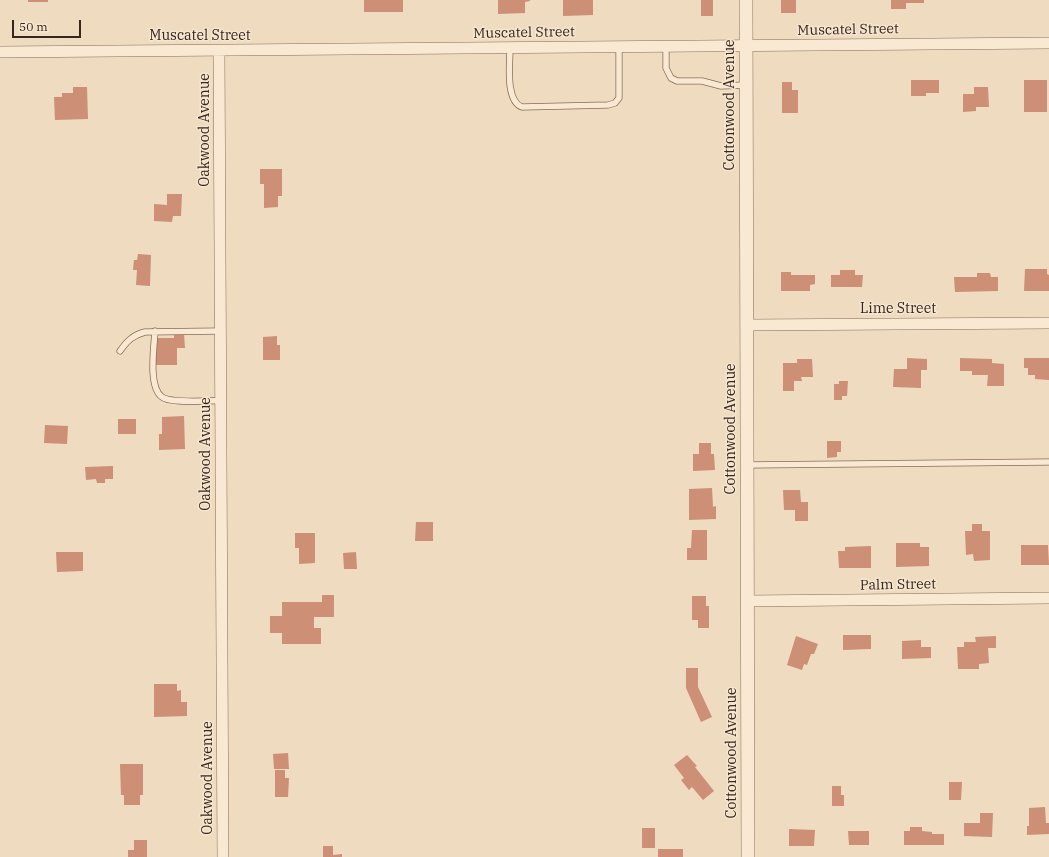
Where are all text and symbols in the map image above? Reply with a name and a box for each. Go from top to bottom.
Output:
scale bar [14,12,83,38]
text: 50 m [19,19,48,34]
street label: Muscatel Street [797,21,899,39]
street label: Muscatel Street [473,24,575,42]
street label: Muscatel Street [149,28,251,44]
street label: Cottonwood Avenue [722,39,738,171]
street label: Oakwood Avenue [197,73,213,187]
street label: Lime Street [860,301,936,317]
street label: Cottonwood Avenue [723,363,739,495]
street label: Oakwood Avenue [198,397,214,511]
street label: Palm Street [860,576,936,594]
street label: Cottonwood Avenue [724,687,740,819]
street label: Oakwood Avenue [200,721,216,835]

